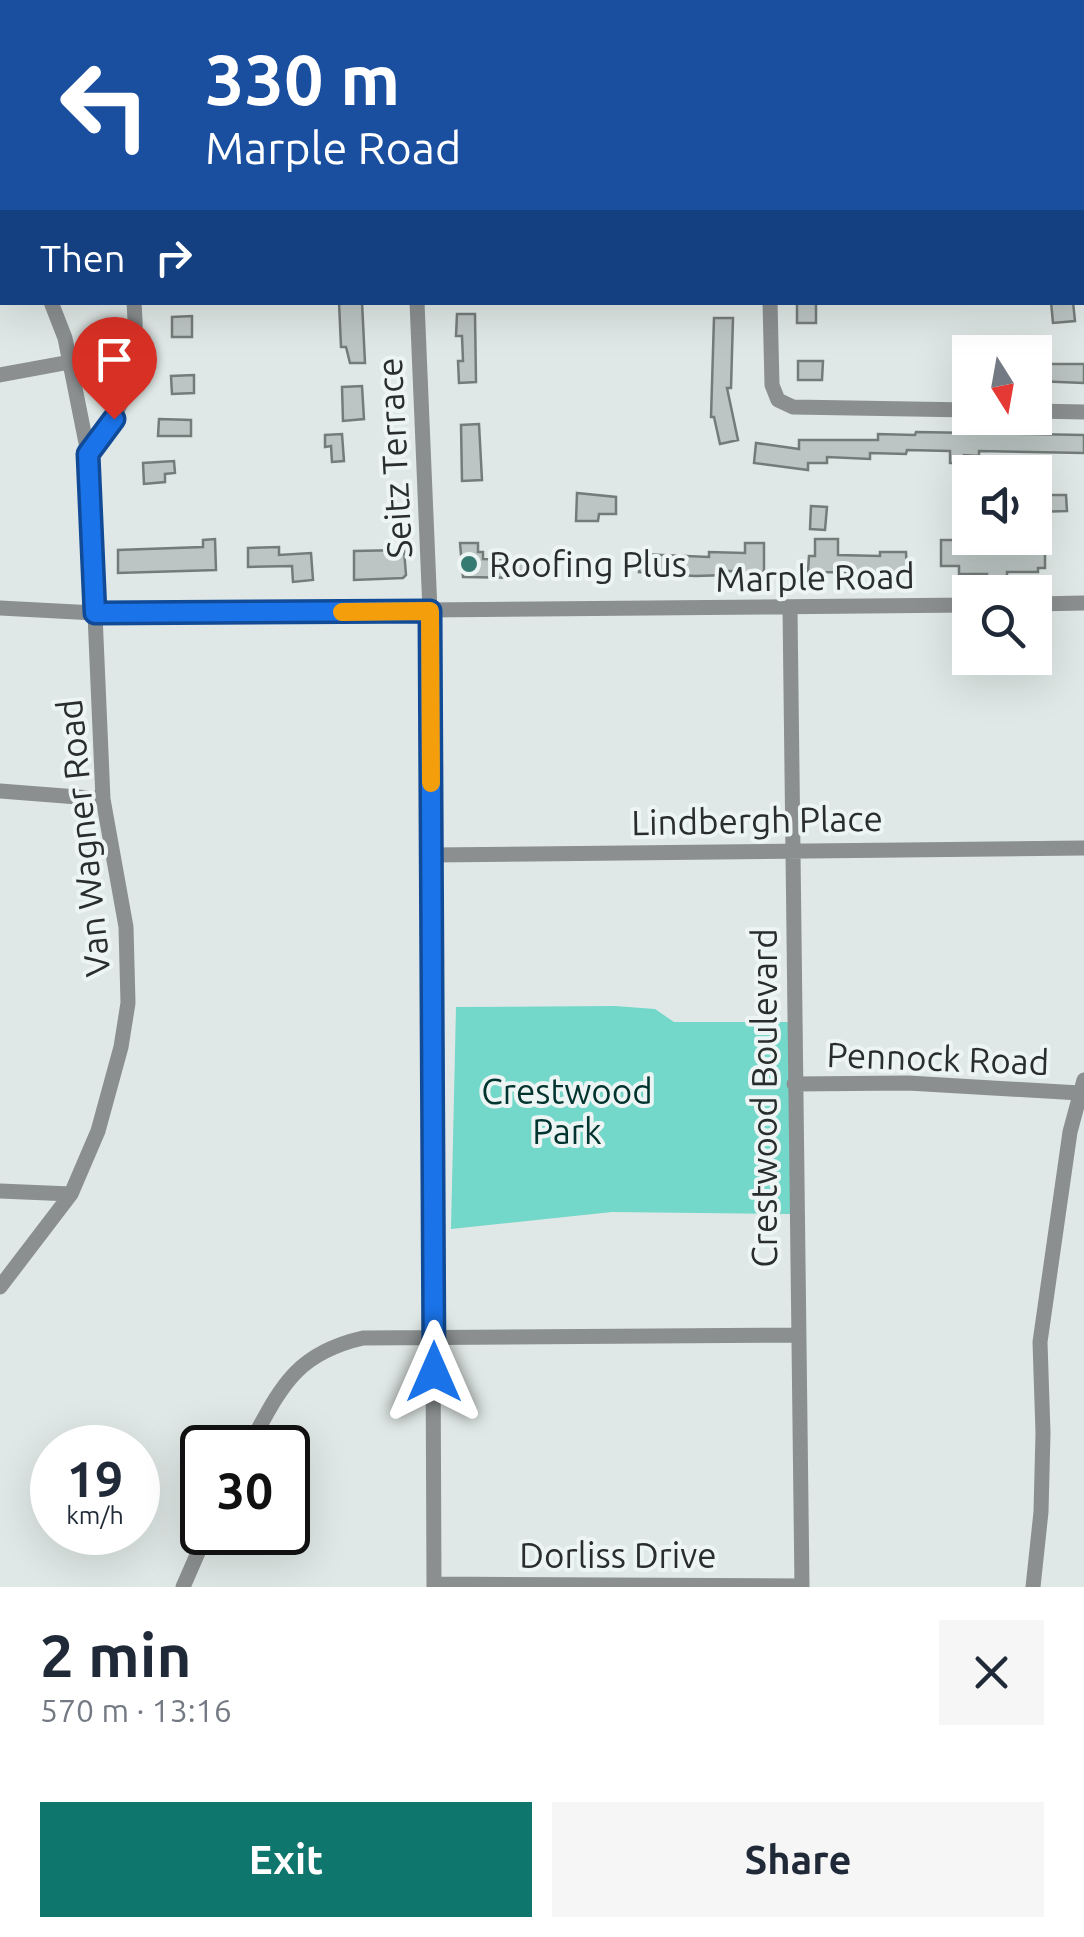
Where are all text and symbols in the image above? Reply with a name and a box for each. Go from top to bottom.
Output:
icon: left [40,40,170,170]
text: 330 m [205,40,400,118]
text: Marple Road [205,122,461,173]
icon: right [146,230,201,285]
text: Then [40,237,126,279]
pin [72,317,157,420]
icon: arrive [87,332,142,387]
north arrow [952,335,1052,435]
map controls [952,335,1052,675]
street label: Seitz Terrace [369,357,419,559]
button: sound [952,455,1052,555]
place label: Roofing Plus [489,544,687,584]
marker: Roofing Plus [458,553,480,575]
street label: Marple Road [715,555,915,599]
button: search [952,575,1052,675]
street label: Van Wagner Road [49,697,117,979]
street label: Lindbergh Place [631,798,883,842]
street label: Crestwood Boulevard [744,928,784,1268]
street label: Pennock Road [826,1034,1050,1082]
park label: Crestwood Park [481,1071,653,1151]
position arrow [382,1320,486,1424]
speed limit sign: 30 [180,1425,310,1555]
text: 19 [67,1450,123,1506]
text: km/h [66,1501,124,1529]
street label: Dorliss Drive [519,1535,717,1575]
button: close [939,1620,1044,1725]
text: 2 min [40,1621,192,1688]
text: 570 m · 13:16 [40,1692,232,1728]
button: Exit [40,1802,532,1917]
button: Share [552,1802,1044,1917]

